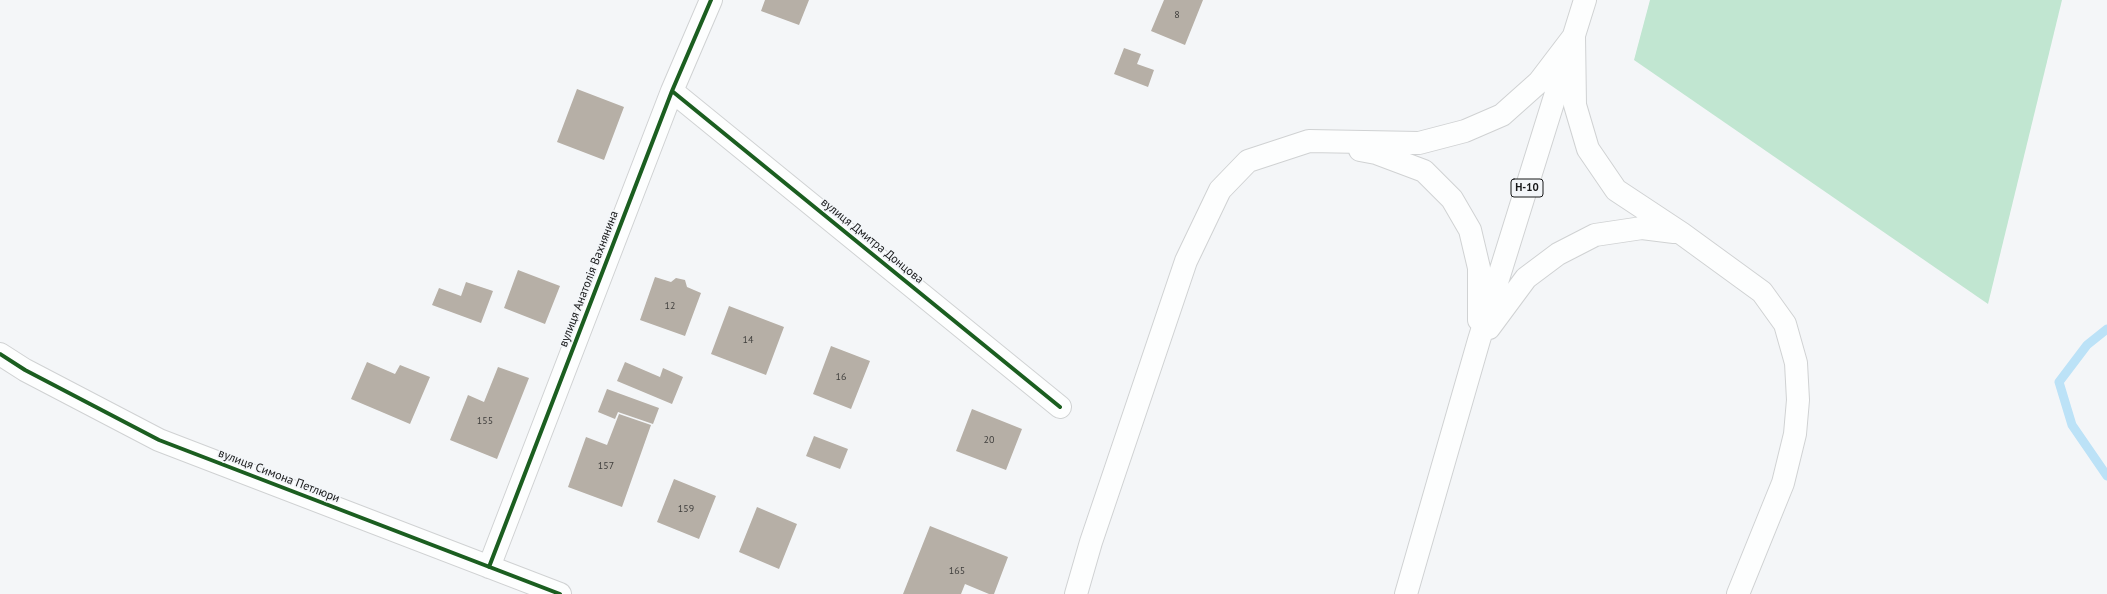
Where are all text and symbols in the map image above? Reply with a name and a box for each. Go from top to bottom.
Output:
house number: 8 [1174,9,1180,21]
road number: Н-10 [1511,179,1543,197]
street label: вулиця Дмитра Донцова [818,195,926,287]
street label: вулиця Анатолія Вахнянина [556,209,622,349]
house number: 12 [665,300,675,312]
house number: 14 [743,334,753,346]
house number: 16 [836,371,846,383]
house number: 155 [477,415,493,427]
house number: 20 [984,434,994,446]
street label: вулиця Симона Петлюри [216,446,342,506]
house number: 157 [598,460,614,472]
house number: 159 [678,503,694,515]
house number: 165 [949,565,965,577]

